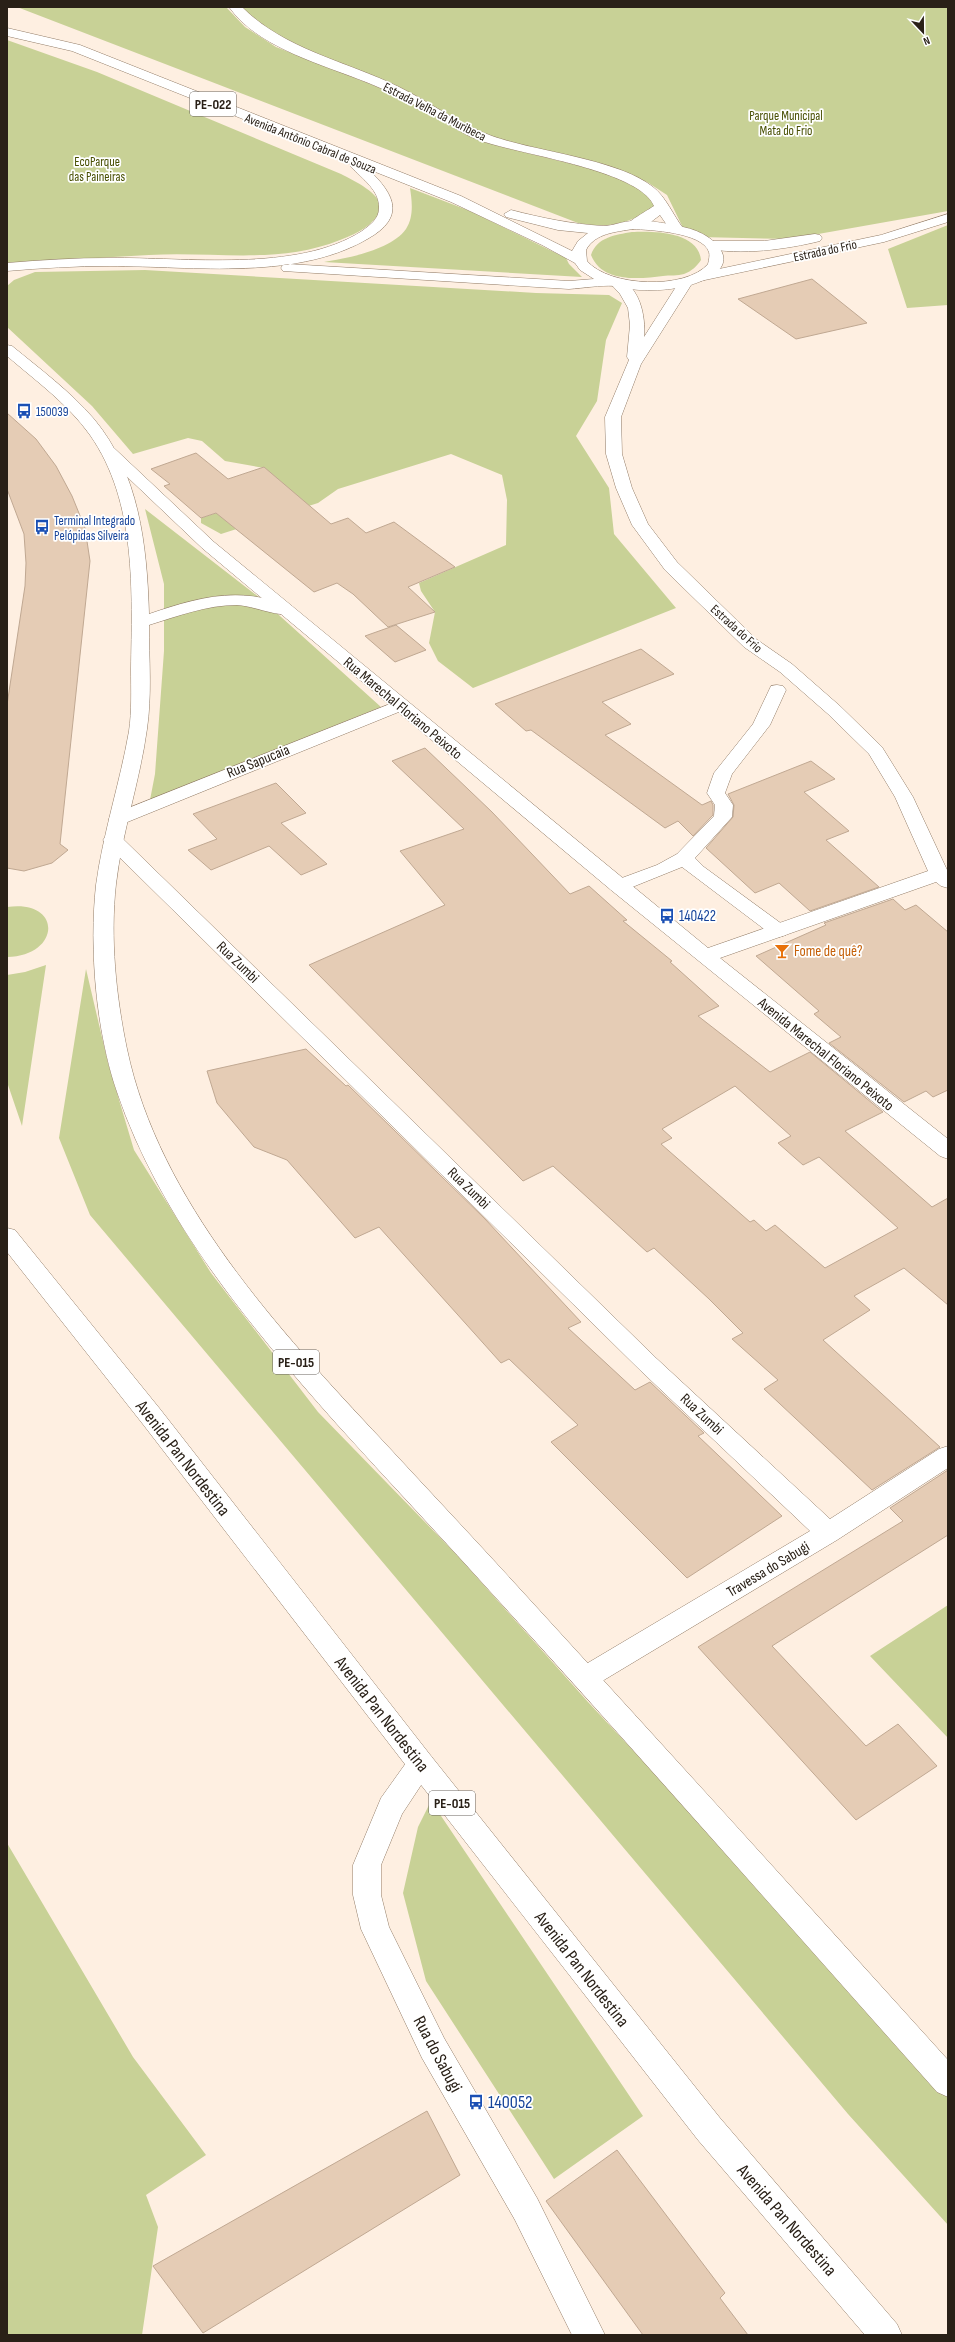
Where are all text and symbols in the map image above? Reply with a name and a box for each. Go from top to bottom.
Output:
north arrow [903,12,943,52]
text: N [921,34,932,48]
street label: Estrada Velha da Muribeca [380,79,489,145]
road number: PE-022 [190,92,236,116]
park label: Parque Municipal Mata do Frio [749,108,823,139]
street label: Avenida Antônio Cabral de Souza [242,110,379,178]
park label: EcoParque das Paineiras [69,154,125,185]
street label: Estrada do Frio [792,236,858,265]
bus stop icon: 150039 [15,402,33,420]
place label: 150039 [36,404,69,420]
place label: Terminal Integrado Pelópidas Silveira [54,513,135,544]
bus stop icon: Terminal Integrado Pelópidas Silveira [33,518,51,536]
street label: Estrada do Frio [707,601,766,656]
street label: Rua Marechal Floriano Peixoto [339,653,466,764]
street label: Rua Sapucaia [224,740,293,783]
bus stop icon: 140422 [658,907,676,925]
place label: 140422 [679,907,716,926]
street label: Rua Zumbi [212,937,263,988]
bar icon: Fome de quê? [773,942,791,960]
place label: Fome de quê? [794,942,862,961]
street label: Avenida Marechal Floriano Peixoto [753,993,898,1115]
street label: Rua Zumbi [443,1163,494,1214]
road number: PE-015 [273,1350,319,1374]
street label: Rua Zumbi [676,1390,727,1439]
street label: Avenida Pan Nordestina [130,1396,234,1520]
street label: Travessa do Sabugi [723,1537,813,1602]
street label: Avenida Pan Nordestina [329,1652,433,1776]
road number: PE-015 [429,1791,475,1815]
street label: Avenida Pan Nordestina [529,1907,633,2031]
street label: Rua do Sabugi [409,2012,466,2096]
place label: 140052 [488,2092,533,2113]
bus stop icon: 140052 [467,2093,485,2111]
street label: Avenida Pan Nordestina [732,2159,841,2280]

